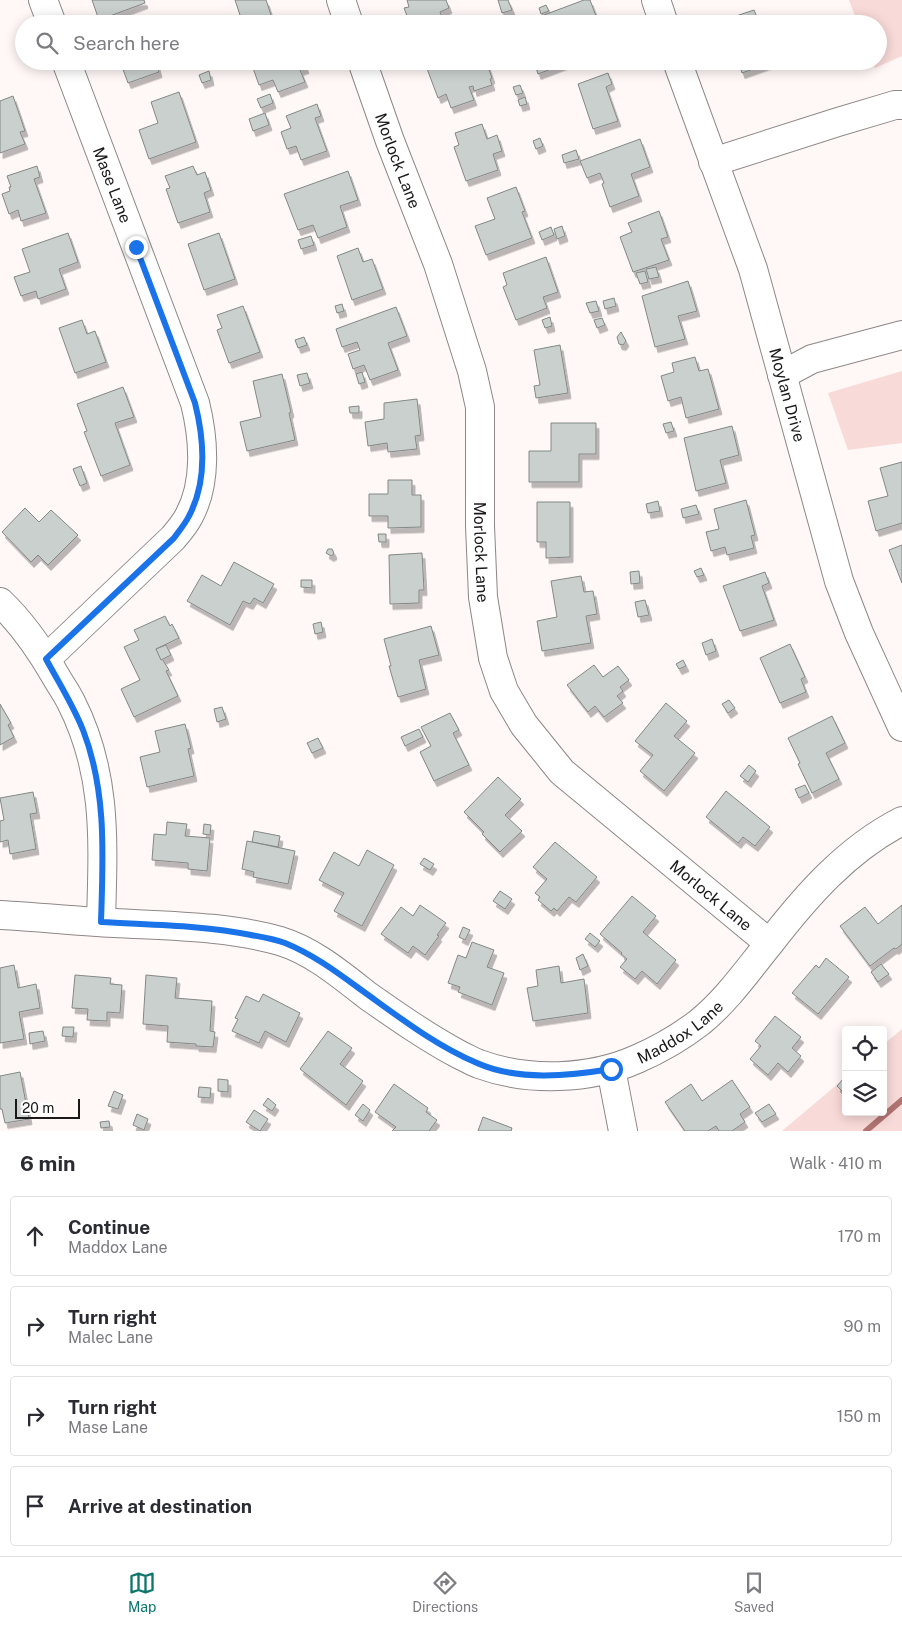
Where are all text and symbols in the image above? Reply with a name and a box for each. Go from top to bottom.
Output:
search box [15,15,887,70]
icon: search [33,29,61,57]
text: Search here [73,32,180,54]
street label: Morlock Lane [371,110,425,211]
street label: Mase Lane [89,144,135,226]
route end [125,236,148,259]
street label: Moylan Drive [766,346,810,444]
street label: Morlock Lane [470,502,493,604]
street label: Morlock Lane [666,856,756,935]
street label: Maddox Lane [634,997,727,1067]
map controls [842,1026,887,1116]
button: locate [842,1026,887,1071]
route start [600,1058,623,1081]
button: layers [842,1071,887,1116]
scale bar [15,1096,80,1119]
text: 20 m [22,1100,54,1116]
text: 6 min [20,1151,76,1176]
text: Walk · 410 m [789,1154,882,1173]
text: Continue [68,1216,150,1238]
icon: ahead [21,1222,49,1250]
text: 170 m [838,1227,881,1246]
text: Maddox Lane [68,1238,168,1257]
text: Turn right [68,1306,157,1328]
icon: right [21,1312,49,1340]
text: 90 m [844,1317,881,1336]
text: Malec Lane [68,1328,153,1347]
text: Turn right [68,1396,157,1418]
icon: right [21,1402,49,1430]
text: 150 m [837,1407,881,1426]
text: Mase Lane [68,1418,148,1437]
icon: arrive [21,1492,49,1520]
text: Arrive at destination [68,1495,252,1517]
tab: Map [128,1569,156,1615]
tab: Directions [412,1569,478,1615]
tab: Saved [734,1569,774,1615]

